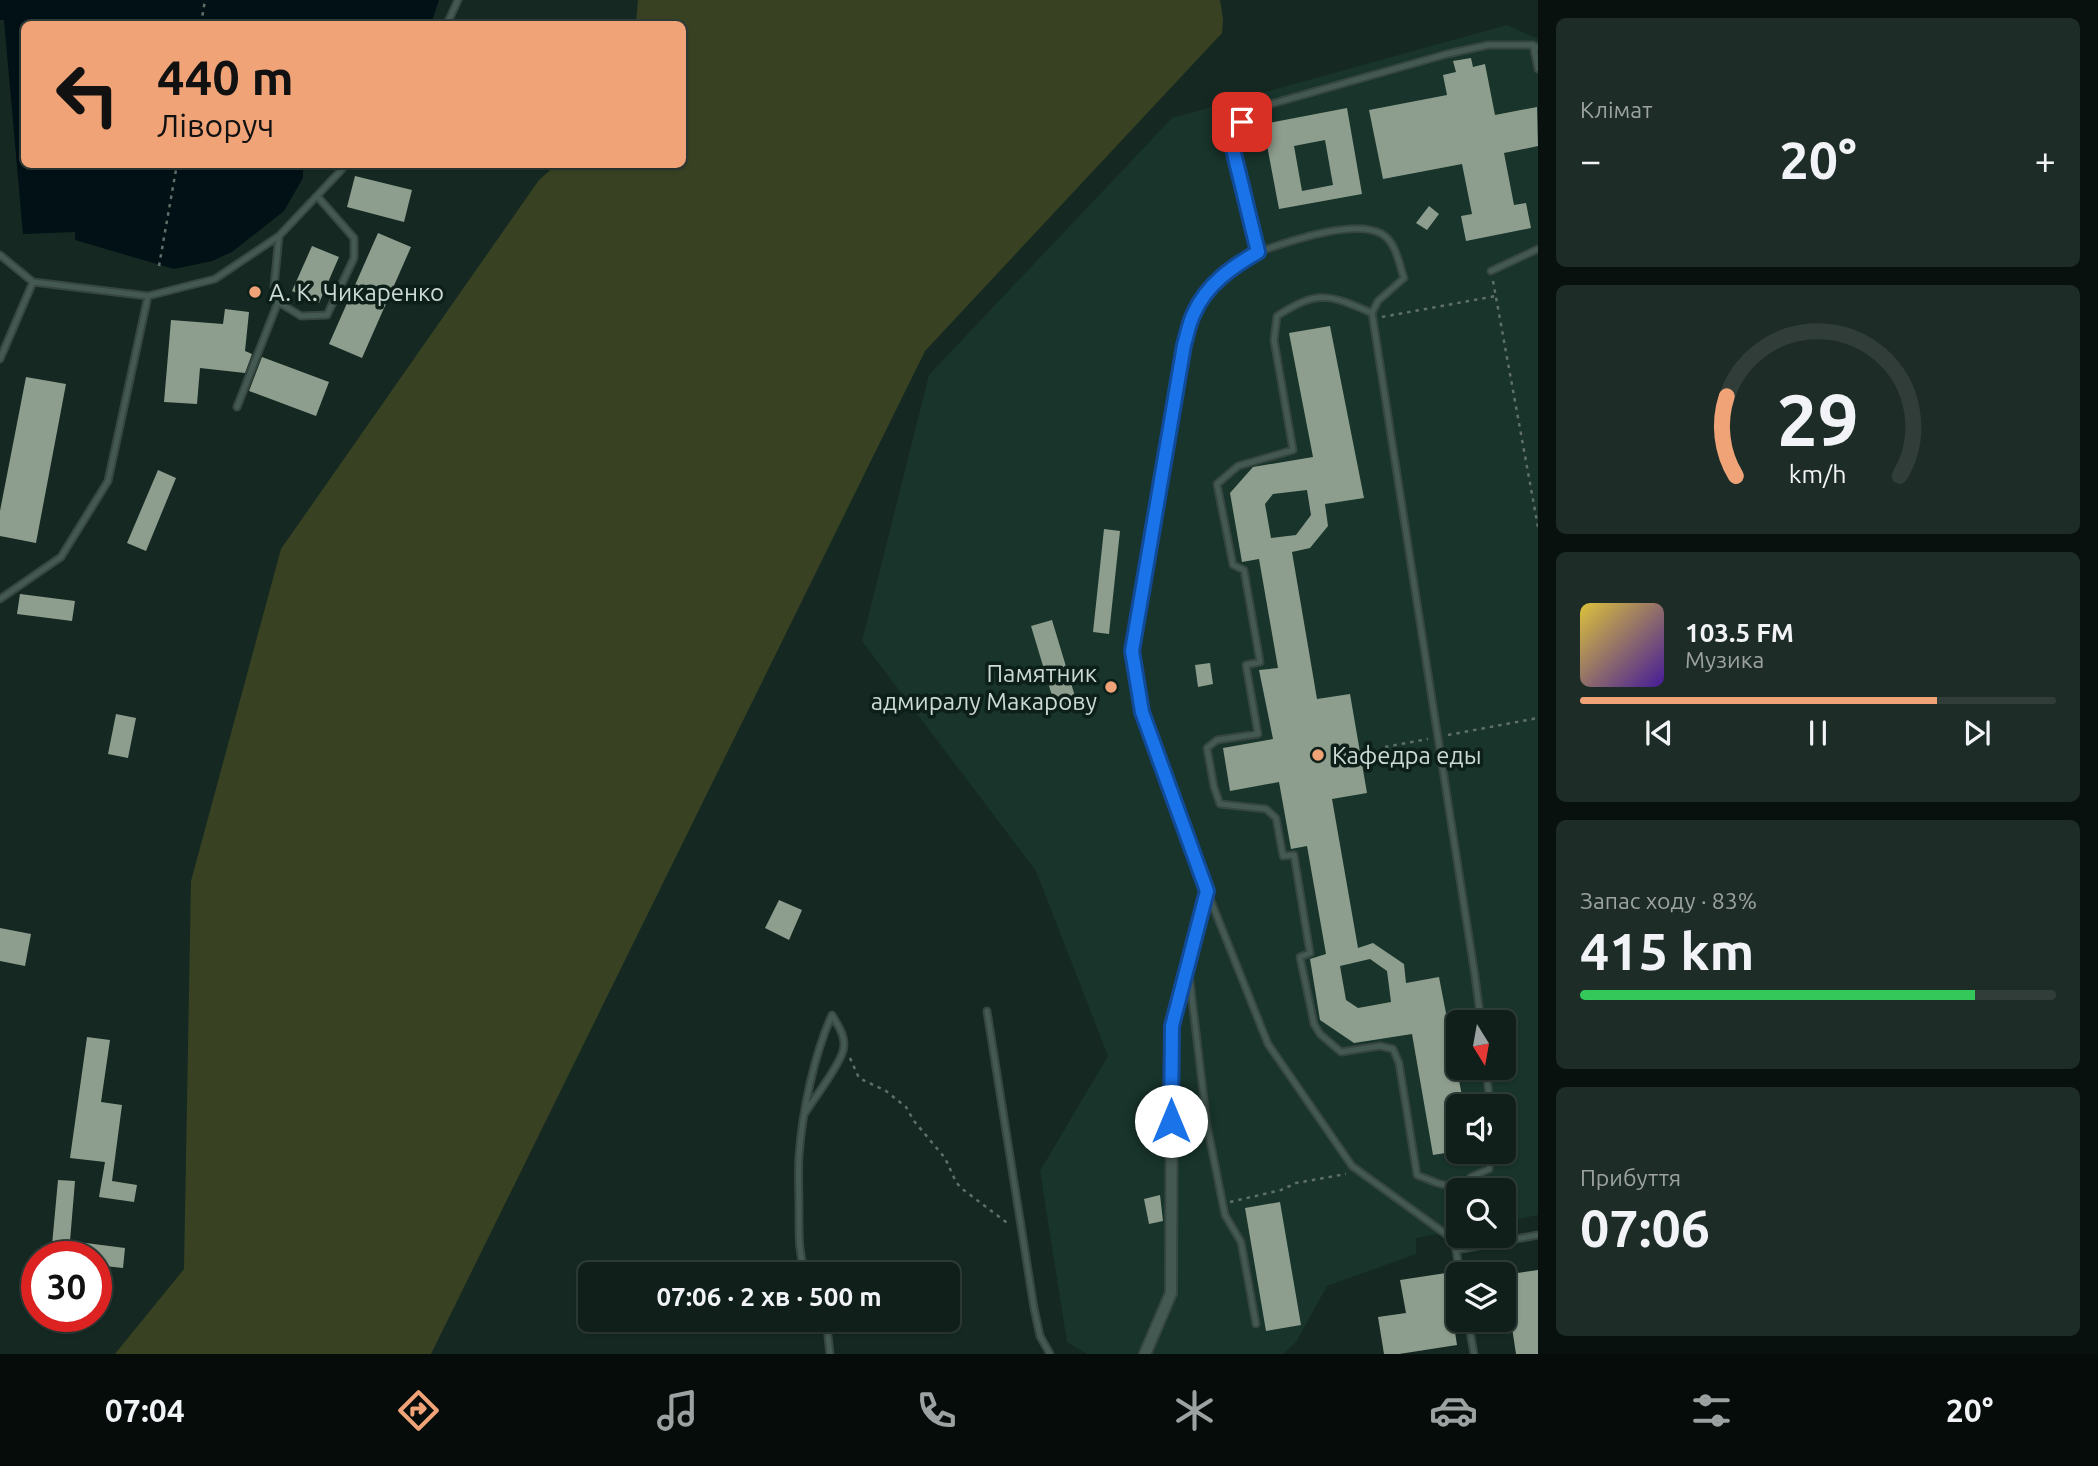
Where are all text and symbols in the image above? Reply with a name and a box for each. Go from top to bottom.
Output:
icon: left [42,49,133,140]
text: 440 m [157,49,294,104]
pin [1212,92,1272,152]
text: Клімат [1580,97,1652,122]
icon: arrive [1223,103,1261,141]
text: Ліворуч [157,107,274,143]
text: 20° [1779,131,1857,189]
text: − [1580,139,1601,181]
text: + [2035,139,2056,181]
place label: А. К. Чикаренко [269,279,444,306]
marker: А. К. Чикаренко [247,284,263,300]
text: 29 [1777,378,1859,460]
text: km/h [1789,460,1847,488]
text: 103.5 FM [1685,618,1794,647]
text: Музика [1685,647,1764,672]
place label: Памятник адмиралу Макарову [871,660,1097,715]
marker: Памятник адмиралу Макарову [1103,679,1119,695]
icon: previous [1640,714,1678,752]
icon: pause [1799,714,1837,752]
icon: next [1958,714,1996,752]
place label: Кафедра еды [1332,742,1482,769]
marker: Кафедра еды [1310,747,1326,763]
text: Запас ходу · 83% [1580,888,1757,913]
text: 415 km [1580,922,1754,980]
north arrow [1446,1010,1516,1080]
map controls [1446,1010,1516,1332]
position arrow [1134,1084,1208,1158]
button: sound [1446,1094,1516,1164]
text: Прибуття [1580,1165,1681,1190]
button: search [1446,1178,1516,1248]
text: 07:06 [1580,1199,1710,1257]
speed limit sign: 30 [21,1241,112,1332]
button: layers [1446,1262,1516,1332]
text: 07:06 · 2 хв · 500 m [656,1282,882,1311]
icon: directions [394,1386,443,1435]
icon: music [653,1386,702,1435]
icon: phone [912,1386,961,1435]
icon: climate [1170,1386,1219,1435]
icon: car [1429,1386,1478,1435]
icon: filters [1687,1386,1736,1435]
text: 07:04 [105,1392,185,1428]
text: 20° [1946,1392,1993,1428]

